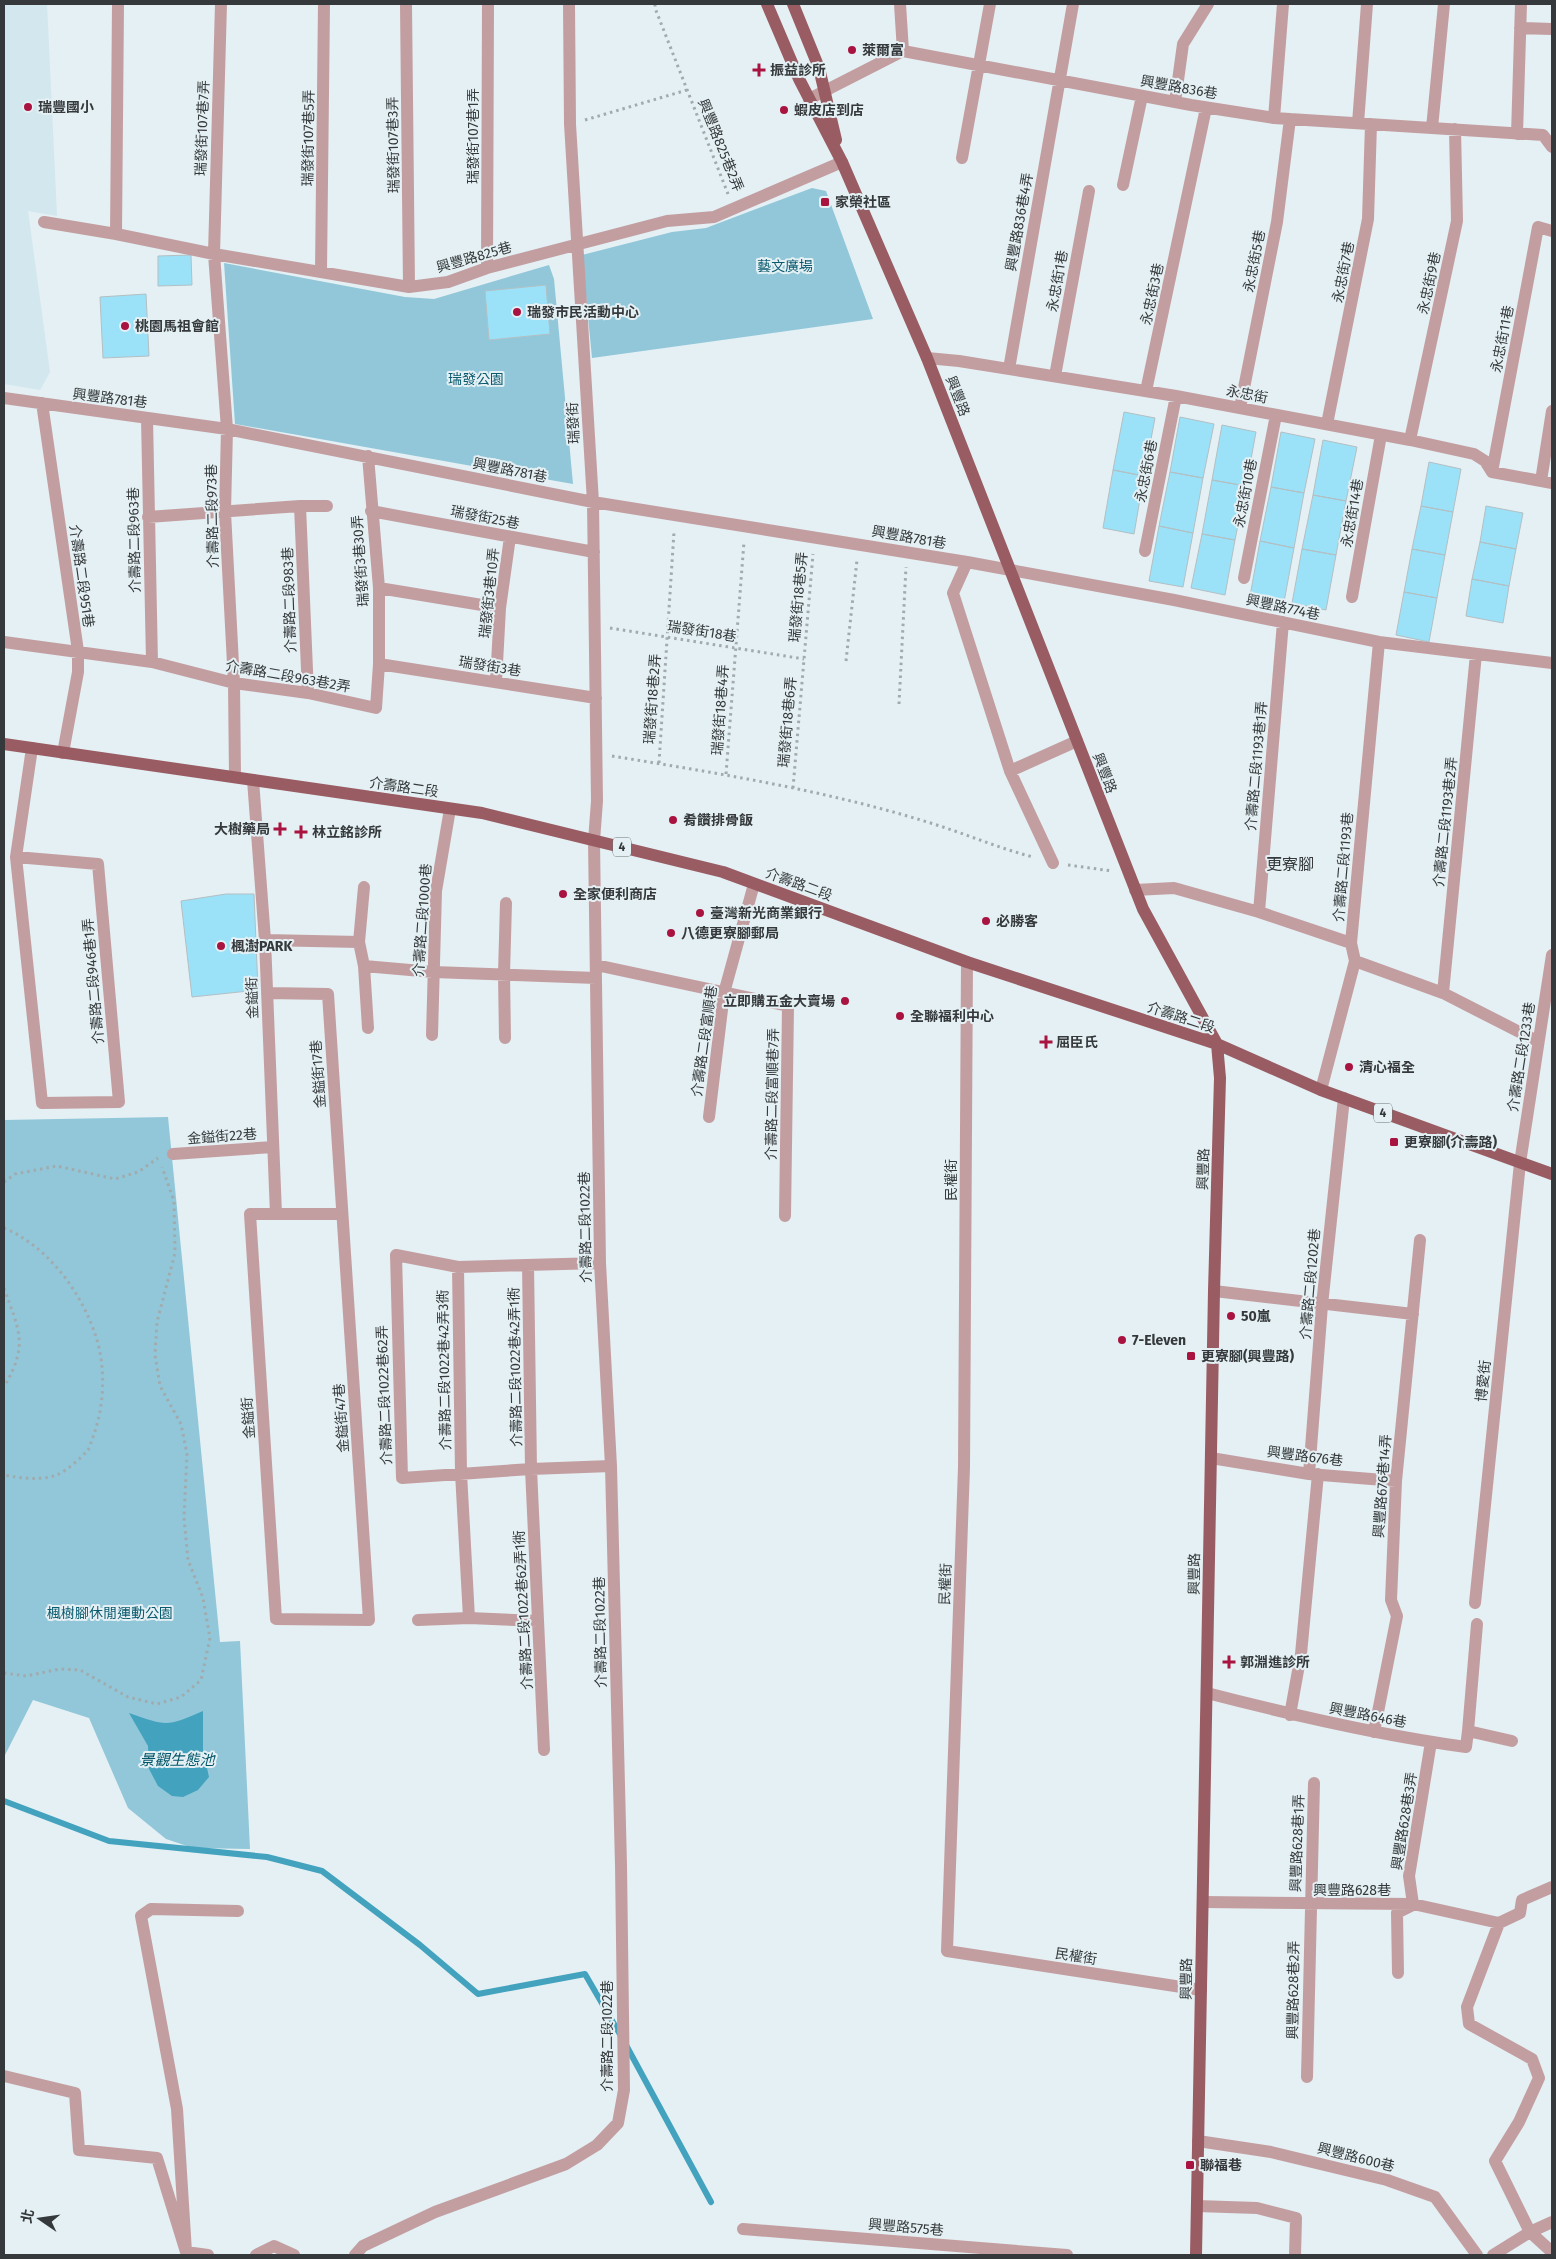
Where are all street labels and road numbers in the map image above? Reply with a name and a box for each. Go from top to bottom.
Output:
street label: 興豐路836巷 [1139,72,1219,103]
street label: 瑞發街107巷7弄 [192,80,213,176]
street label: 瑞發街107巷1弄 [465,88,482,184]
street label: 瑞發街107巷5弄 [299,89,318,187]
street label: 瑞發街107巷3弄 [384,96,403,194]
street label: 興豐路825巷2弄 [694,96,747,194]
street label: 興豐路836巷4弄 [1002,172,1037,273]
street label: 永忠街5巷 [1240,229,1269,294]
street label: 興豐路825巷 [435,239,514,276]
street label: 永忠街7巷 [1329,240,1358,304]
street label: 永忠街1巷 [1044,249,1071,313]
street label: 永忠街9巷 [1415,250,1444,316]
street label: 永忠街3巷 [1138,262,1167,327]
street label: 永忠街11巷 [1488,304,1517,374]
street label: 興豐路 [942,374,973,419]
street label: 永忠街 [1225,382,1269,407]
street label: 興豐路781巷 [72,385,148,412]
street label: 瑞發街 [564,402,583,444]
street label: 永忠街6巷 [1132,438,1161,504]
street label: 興豐路781巷 [471,455,548,486]
street label: 永忠街10巷 [1230,457,1261,529]
street label: 介壽路二段973巷 [203,464,222,568]
street label: 永忠街14巷 [1338,477,1367,549]
street label: 介壽路二段963巷 [125,487,144,593]
street label: 瑞發街25巷 [449,502,521,533]
street label: 瑞發街3巷30弄 [349,515,372,607]
street label: 興豐路781巷 [870,523,947,552]
street label: 介壽路二段951巷 [66,524,97,629]
street label: 介壽路二段983巷 [279,547,300,653]
street label: 瑞發街3巷10弄 [476,547,503,639]
street label: 瑞發街18巷5弄 [786,551,811,643]
street label: 興豐路774巷 [1244,591,1322,624]
street label: 瑞發街18巷 [666,618,738,645]
street label: 瑞發街3巷 [457,653,522,680]
street label: 瑞發街18巷2弄 [641,653,664,745]
street label: 介壽路二段963巷2弄 [224,657,352,696]
street label: 瑞發街18巷4弄 [709,664,732,756]
street label: 瑞發街18巷6弄 [775,676,800,768]
street label: 介壽路二段1193巷1弄 [1242,701,1271,832]
street label: 興豐路 [1089,751,1120,796]
street label: 介壽路二段1193巷2弄 [1430,756,1461,888]
street label: 介壽路二段 [368,774,440,801]
street label: 介壽路二段1193巷 [1330,812,1357,923]
road number: 4 [613,838,631,856]
street label: 介壽路二段1000巷 [410,863,435,977]
street label: 介壽路二段 [763,865,835,904]
street label: 介壽路二段946巷1弄 [80,917,107,1045]
street label: 金鎰街 [243,977,262,1019]
street label: 介壽路二段富順巷 [688,984,721,1098]
street label: 介壽路二段 [1145,999,1217,1036]
street label: 介壽路二段1233巷 [1504,1001,1539,1113]
street label: 介壽路二段富順巷7弄 [763,1028,782,1160]
street label: 金鎰街17巷 [308,1039,329,1109]
road number: 4 [1374,1104,1392,1122]
street label: 金鎰街22巷 [187,1126,257,1147]
street label: 興豐路 [1194,1148,1213,1190]
street label: 民權街 [943,1159,960,1201]
street label: 介壽路二段1022巷 [576,1171,595,1283]
street label: 介壽路二段1202巷 [1297,1228,1324,1340]
street label: 介壽路二段1022巷42弄1衖 [506,1287,525,1447]
street label: 介壽路二段1022巷42弄3衖 [435,1290,454,1450]
street label: 介壽路二段1022巷62弄 [374,1325,395,1465]
street label: 博愛街 [1473,1359,1494,1403]
street label: 金鎰街47巷 [331,1383,352,1453]
street label: 金鎰街 [239,1396,258,1440]
street label: 興豐路676巷14弄 [1370,1434,1395,1538]
street label: 興豐路676巷 [1266,1443,1344,1470]
street label: 介壽路二段1022巷62弄1衖 [511,1530,536,1690]
street label: 興豐路 [1186,1553,1203,1595]
street label: 民權街 [936,1563,955,1605]
street label: 介壽路二段1022巷 [591,1576,610,1688]
street label: 興豐路646巷 [1328,1700,1408,1731]
street label: 興豐路628巷3弄 [1388,1771,1421,1871]
street label: 興豐路628巷1弄 [1287,1794,1308,1892]
street label: 興豐路628巷 [1313,1882,1391,1899]
street label: 興豐路628巷2弄 [1284,1940,1303,2040]
street label: 民權街 [1054,1945,1098,1968]
street label: 興豐路 [1178,1958,1195,2000]
street label: 介壽路二段1022巷 [599,1980,616,2092]
street label: 興豐路600巷 [1315,2140,1396,2175]
street label: 興豐路575巷 [868,2216,944,2239]

